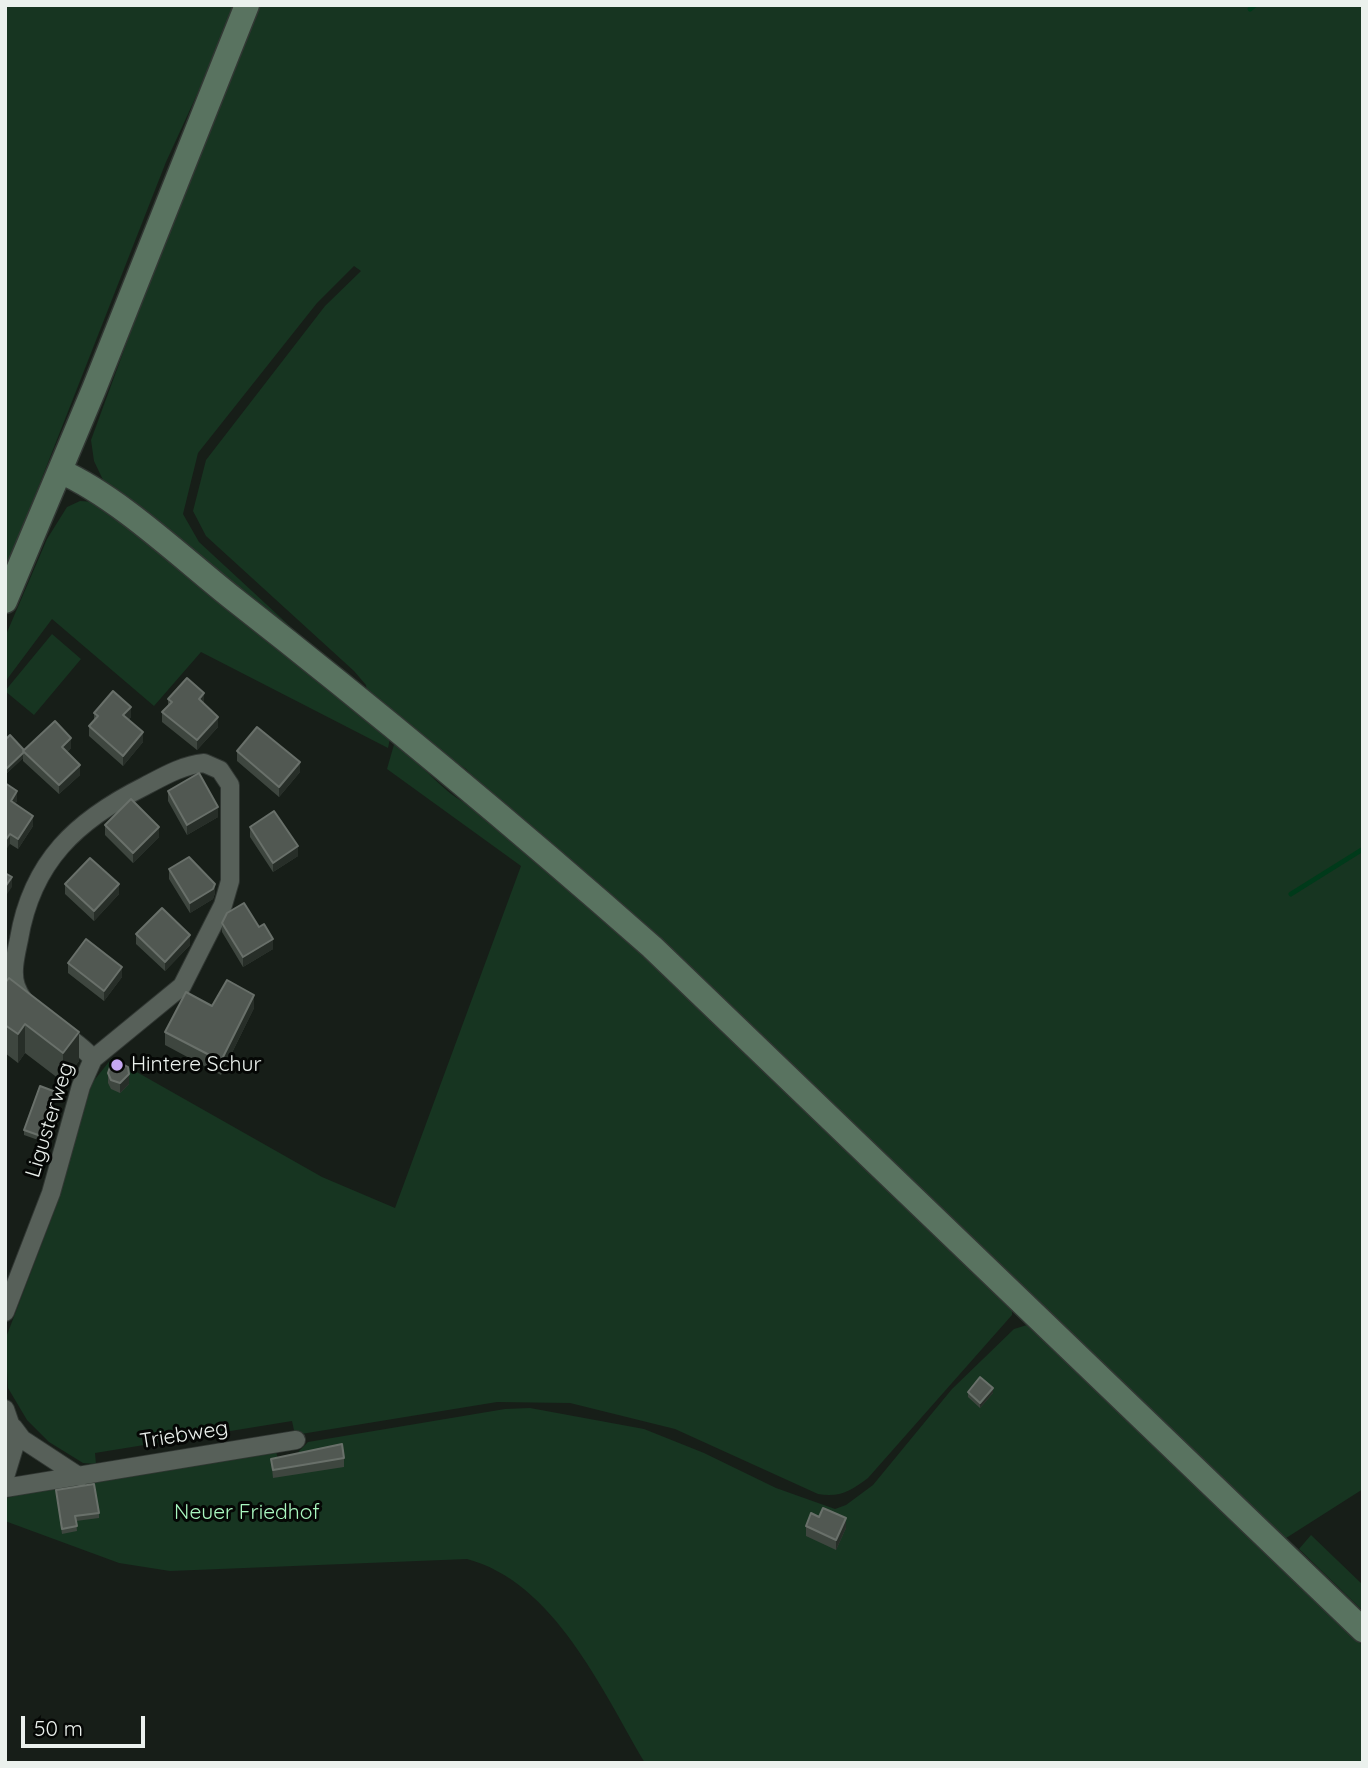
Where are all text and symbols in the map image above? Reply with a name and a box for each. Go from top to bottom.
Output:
place label: Hintere Schur [131,1052,261,1078]
marker: Hintere Schur [109,1057,125,1073]
street label: Ligusterweg [21,1059,79,1181]
street label: Triebweg [138,1416,230,1454]
park label: Neuer Friedhof [174,1500,320,1526]
scale bar [24,1702,149,1746]
text: 50 m [34,1715,83,1741]

